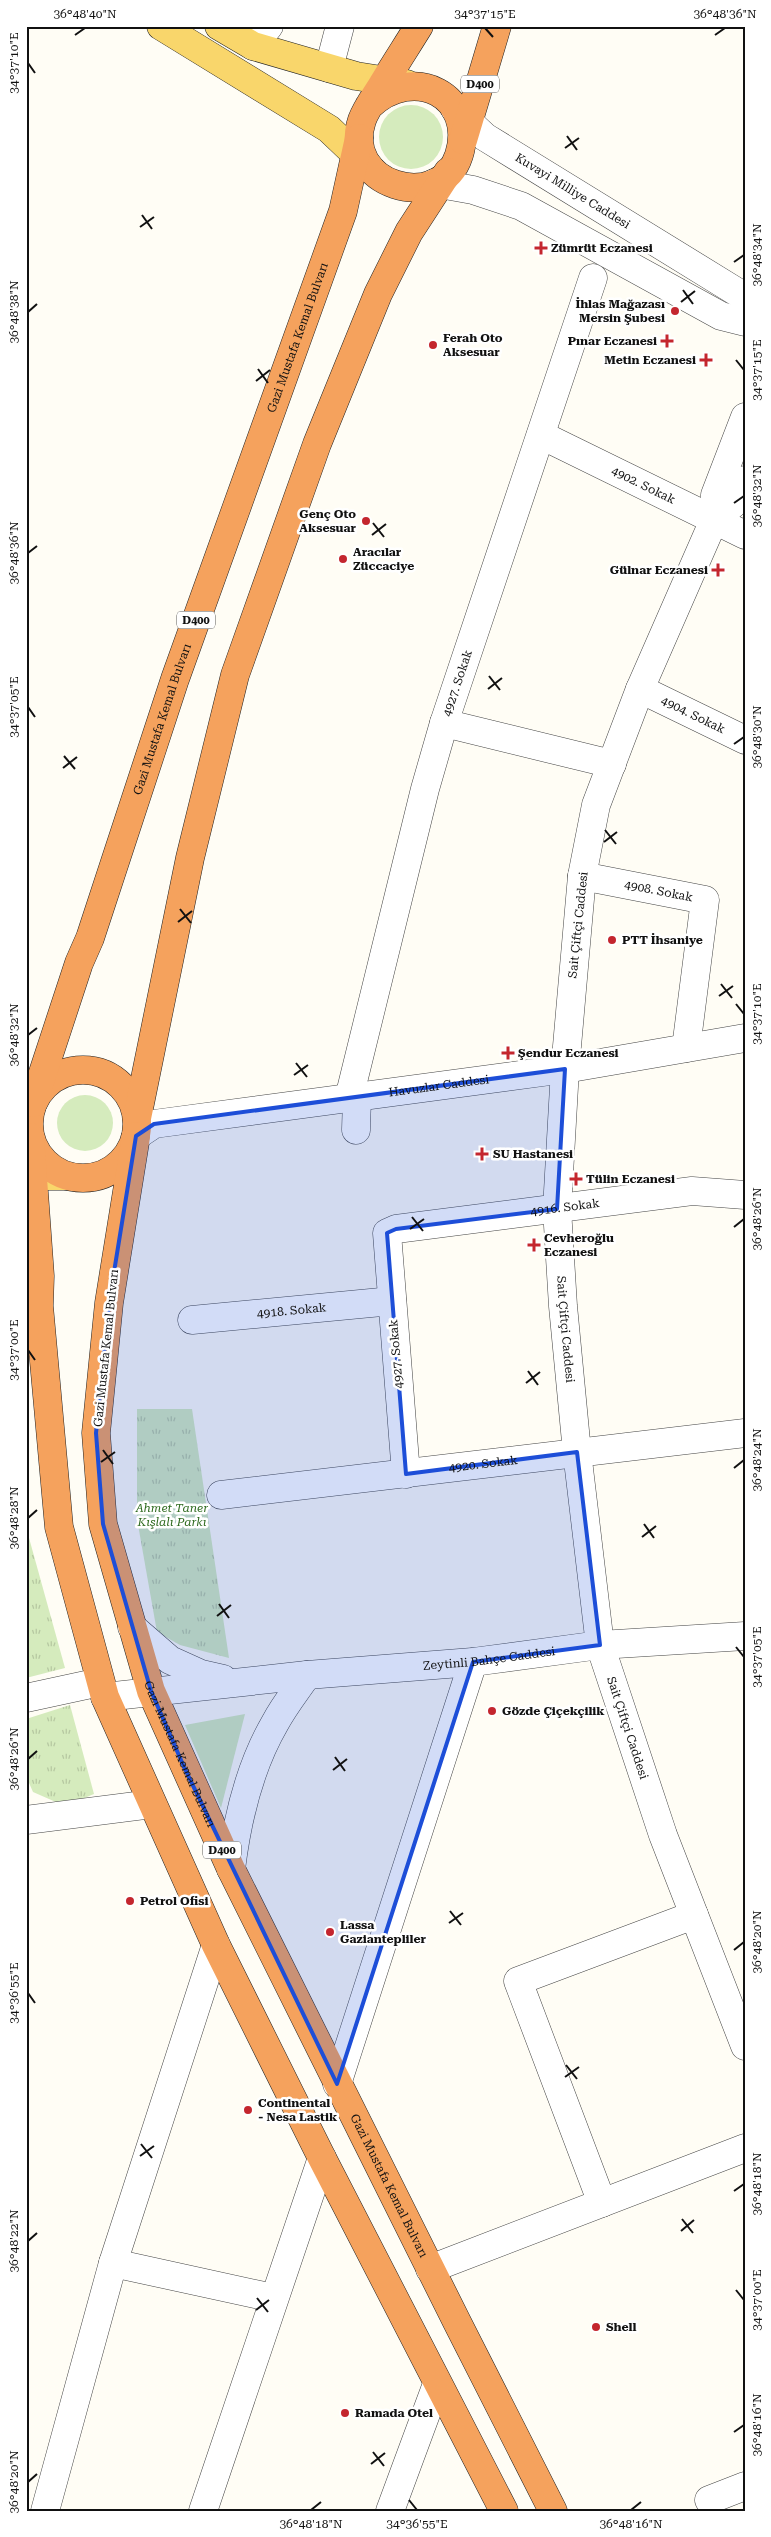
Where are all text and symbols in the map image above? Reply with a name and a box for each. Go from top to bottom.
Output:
text: 36°48'40"N [53,7,117,21]
text: 34°37'15"E [454,7,516,21]
text: 36°48'36"N [693,7,757,21]
text: 34°37'10"E [7,32,21,94]
road number: D400 [461,76,499,92]
street label: Kuvayi Milliye Caddesi [513,150,633,232]
text: 36°48'34"N [750,223,764,287]
place label: Zümrüt Eczanesi [551,241,653,255]
marker: Zümrüt Eczanesi [535,242,547,254]
street label: Gazi Mustafa Kemal Bulvarı [264,260,331,415]
text: 36°48'38"N [7,280,21,344]
place label: İhlas Mağazası Mersin Şubesi [575,297,665,325]
marker: İhlas Mağazası Mersin Şubesi [669,305,681,317]
place label: Ferah Oto Aksesuar [443,331,503,359]
place label: Pınar Eczanesi [568,334,657,348]
marker: Pınar Eczanesi [661,335,673,347]
marker: Ferah Oto Aksesuar [427,339,439,351]
text: 34°37'15"E [750,339,764,401]
place label: Metin Eczanesi [604,353,696,367]
marker: Metin Eczanesi [700,354,712,366]
street label: 4902. Sokak [609,464,678,507]
text: 36°48'32"N [750,464,764,528]
place label: Genç Oto Aksesuar [299,507,357,535]
marker: Genç Oto Aksesuar [360,515,372,527]
text: 36°48'36"N [7,521,21,585]
place label: Aracılar Züccaciye [353,545,414,573]
marker: Aracılar Züccaciye [337,553,349,565]
place label: Gülnar Eczanesi [610,563,708,577]
marker: Gülnar Eczanesi [712,564,724,576]
road number: D400 [177,612,215,628]
street label: Gazi Mustafa Kemal Bulvarı [130,642,194,797]
street label: 4927. Sokak [440,648,475,718]
text: 34°37'05"E [7,676,21,738]
street label: 4904. Sokak [659,693,728,736]
text: 36°48'30"N [750,705,764,769]
street label: Sait Çiftçi Caddesi [565,871,591,979]
street label: 4908. Sokak [623,877,694,905]
place label: PTT İhsaniye [622,933,703,947]
marker: PTT İhsaniye [606,934,618,946]
text: 34°37'10"E [750,983,764,1045]
text: 36°48'32"N [7,1003,21,1067]
place label: Şendur Eczanesi [518,1046,619,1060]
marker: Şendur Eczanesi [502,1047,514,1059]
street label: Havuzlar Caddesi [388,1072,490,1100]
marker: SU Hastanesi [475,1147,489,1161]
place label: SU Hastanesi [493,1147,573,1161]
place label: Tülin Eczanesi [586,1172,675,1186]
marker: Tülin Eczanesi [570,1173,582,1185]
text: 36°48'26"N [750,1187,764,1251]
street label: 4916. Sokak [530,1196,601,1219]
place label: Cevheroğlu Eczanesi [544,1231,614,1259]
marker: Cevheroğlu Eczanesi [528,1239,540,1251]
street label: Gazi Mustafa Kemal Bulvarı [91,1268,121,1428]
street label: Sait Çiftçi Caddesi [554,1275,577,1384]
street label: 4918. Sokak [256,1300,327,1321]
street label: 4927. Sokak [386,1318,406,1389]
text: 34°37'00"E [7,1319,21,1381]
text: 36°48'24"N [750,1428,764,1492]
street label: 4920. Sokak [448,1453,519,1475]
text: 36°48'28"N [7,1486,21,1550]
park label: Ahmet Taner Kışlalı Parkı [135,1501,208,1529]
text: 34°37'05"E [750,1626,764,1688]
street label: Zeytinli Bahçe Caddesi [422,1644,556,1673]
street label: Sait Çiftçi Caddesi [604,1675,651,1781]
street label: Gazi Mustafa Kemal Bulvarı [141,1679,218,1829]
place label: Gözde Çiçekçilik [502,1704,605,1718]
marker: Gözde Çiçekçilik [486,1705,498,1717]
text: 36°48'26"N [7,1727,21,1791]
road number: D400 [203,1842,241,1858]
place label: Petrol Ofisi [140,1894,208,1908]
marker: Petrol Ofisi [124,1895,136,1907]
text: 36°48'20"N [750,1910,764,1974]
place label: Lassa Gaziantepliler [340,1918,427,1946]
marker: Lassa Gaziantepliler [324,1926,336,1938]
text: 34°36'55"E [7,1962,21,2024]
place label: Continental - Nesa Lastik [258,2096,338,2124]
marker: Continental - Nesa Lastik [242,2104,254,2116]
street label: Gazi Mustafa Kemal Bulvarı [347,2112,431,2260]
text: 36°48'18"N [750,2152,764,2216]
text: 36°48'22"N [7,2209,21,2273]
text: 34°37'00"E [750,2269,764,2331]
place label: Shell [606,2320,636,2334]
marker: Shell [590,2321,602,2333]
text: 36°48'16"N [750,2393,764,2457]
place label: Ramada Otel [355,2406,433,2420]
marker: Ramada Otel [339,2407,351,2419]
text: 36°48'20"N [7,2450,21,2514]
text: 36°48'18"N [279,2517,343,2531]
text: 34°36'55"E [386,2517,448,2531]
text: 36°48'16"N [599,2517,663,2531]

